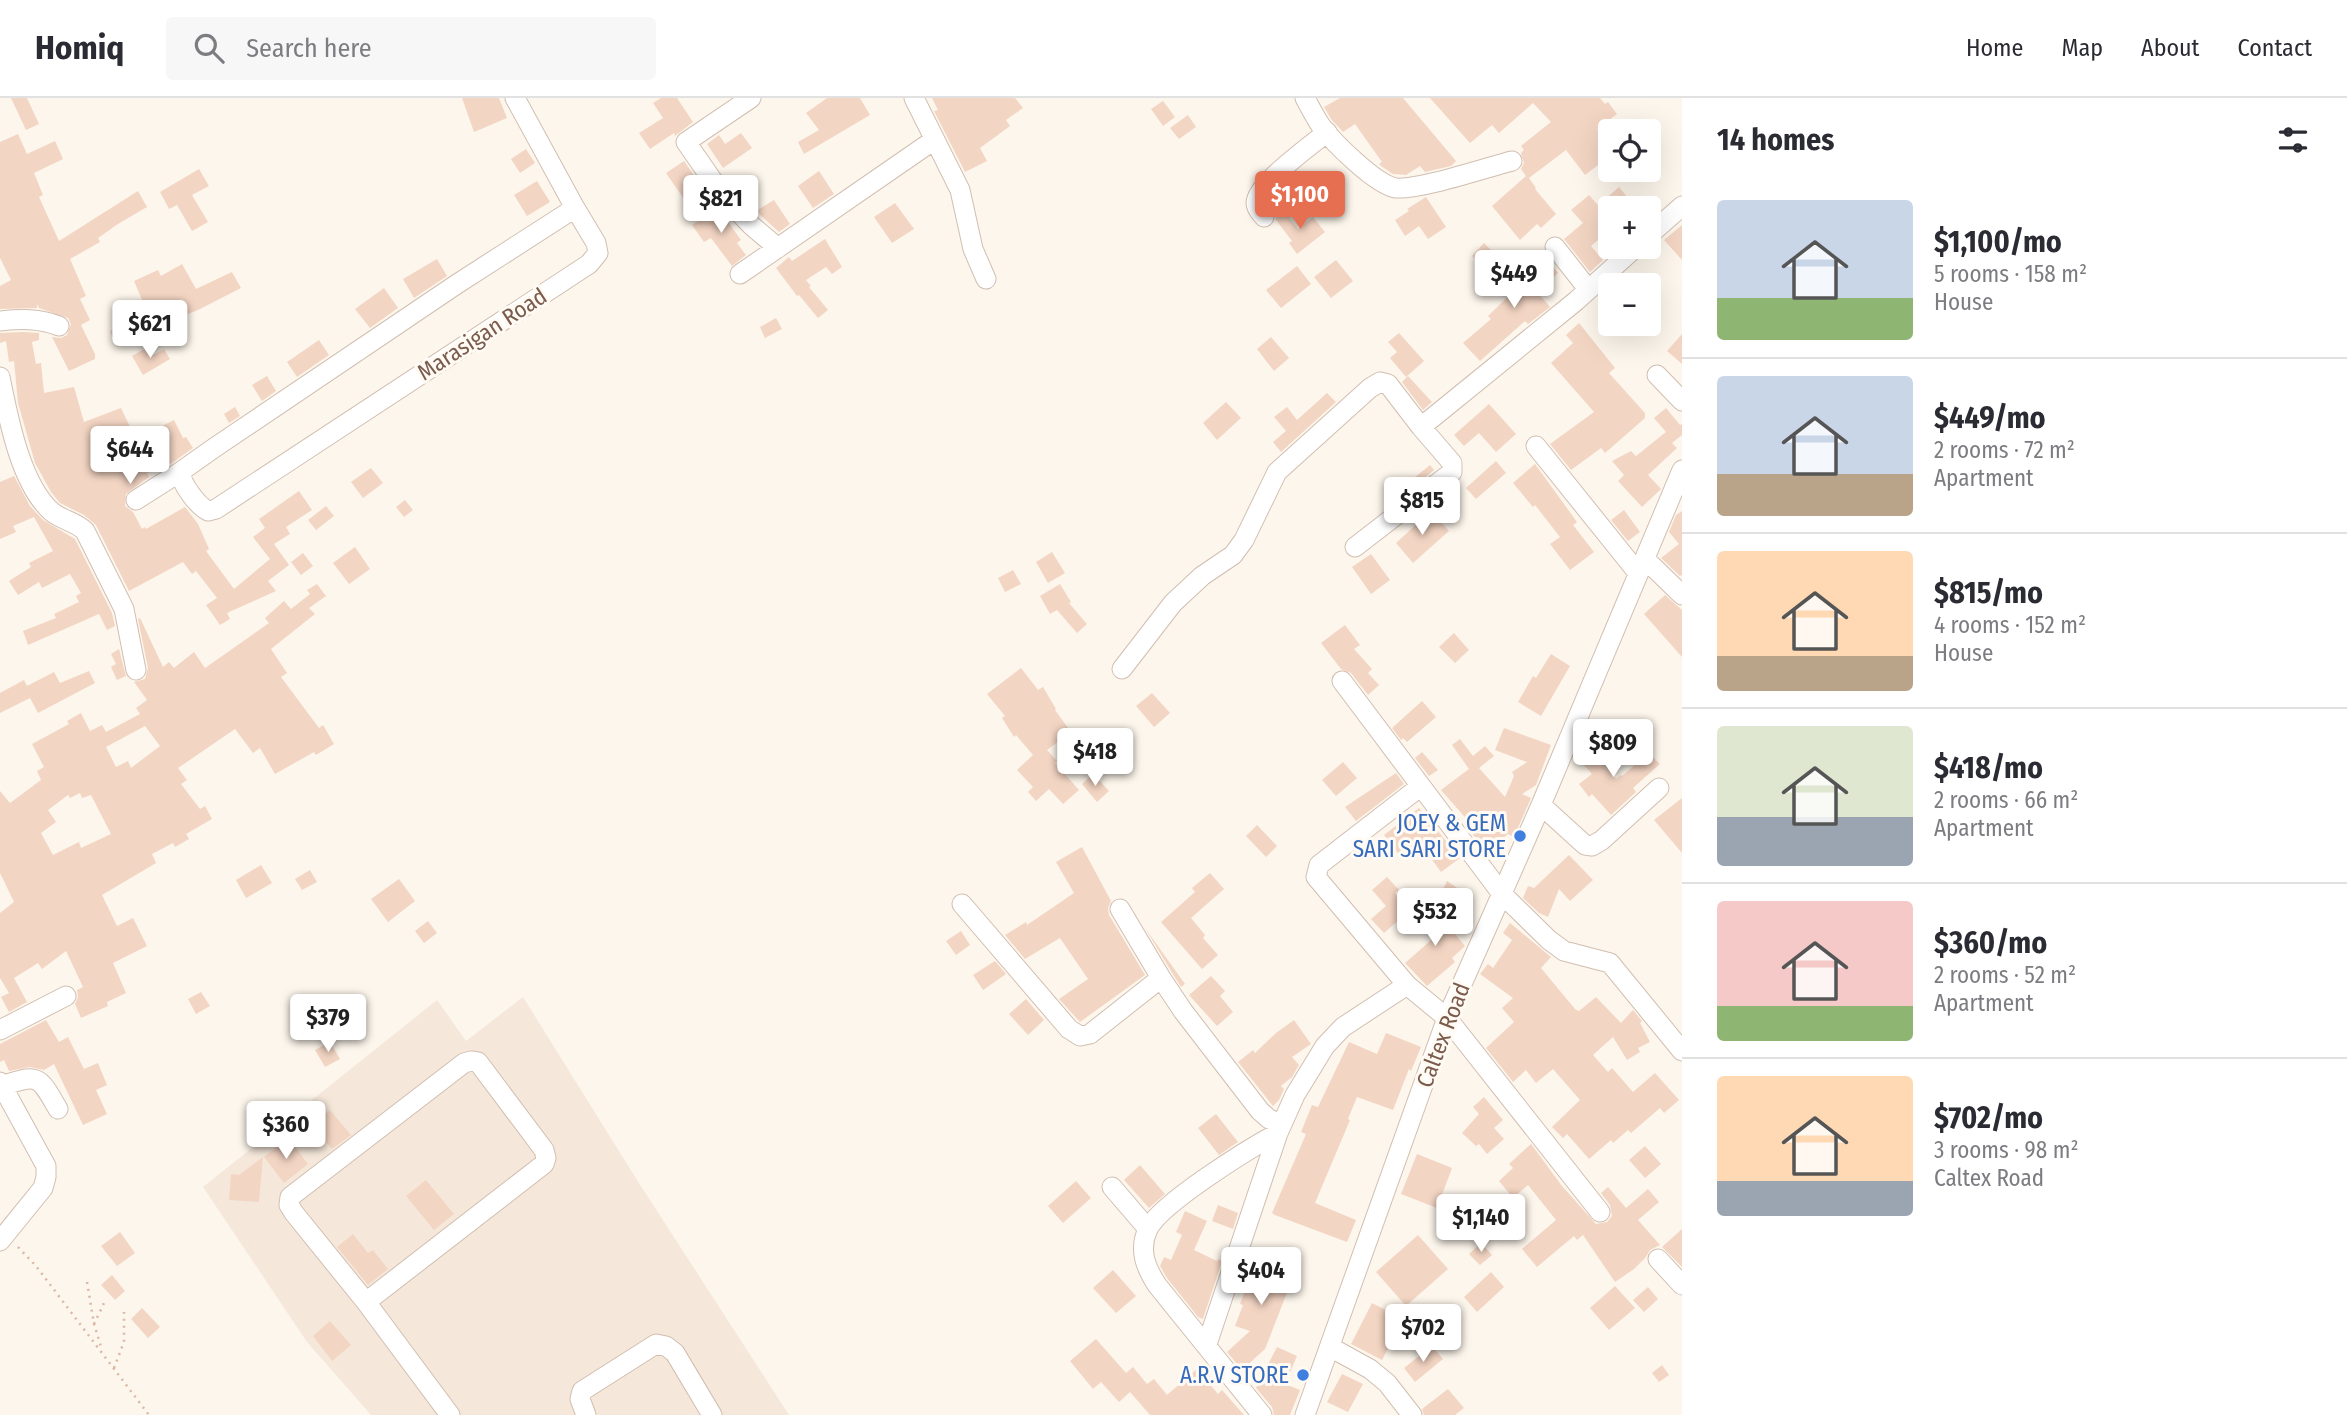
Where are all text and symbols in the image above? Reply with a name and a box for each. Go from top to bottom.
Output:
search box [166,17,656,80]
text: Homiq [35,28,124,68]
icon: search [190,29,228,67]
text: Search here [246,33,371,64]
text: Home [1966,34,2023,62]
text: Map [2061,34,2103,62]
text: About [2141,34,2199,62]
text: Contact [2237,34,2312,62]
map controls [1598,119,1661,336]
button: locate [1598,119,1661,182]
icon: filters [2274,121,2312,159]
text: 14 homes [1717,122,1834,158]
pin: $1,100 [1243,172,1357,231]
pin: $821 [680,176,762,235]
text: $1,100 [1271,180,1329,208]
text: $821 [699,184,743,212]
button: + [1598,196,1661,259]
text: $1,100/mo [1934,224,2062,260]
icon: home [1773,228,1857,312]
pin: $449 [1473,250,1555,310]
text: $449 [1491,259,1537,287]
text: 5 rooms · 158 m² [1934,260,2087,288]
button: − [1598,273,1661,336]
street label: Marasigan Road [412,282,552,386]
text: House [1934,288,1993,316]
pin: $621 [109,300,191,360]
text: $621 [128,309,172,337]
text: $449/mo [1934,400,2046,436]
icon: home [1773,404,1857,488]
pin: $644 [89,426,171,486]
text: $644 [106,435,154,463]
text: 2 rooms · 72 m² [1934,436,2075,464]
text: Apartment [1934,464,2034,492]
pin: $815 [1381,478,1463,537]
text: $815 [1400,486,1444,514]
text: $815/mo [1934,575,2043,611]
icon: home [1773,579,1857,663]
text: 4 rooms · 152 m² [1934,611,2086,639]
text: House [1934,639,1993,667]
pin: $809 [1572,720,1654,779]
pin: $418 [1054,728,1136,788]
text: $809 [1589,728,1637,756]
text: $418 [1073,737,1117,765]
text: $418/mo [1934,750,2043,786]
icon: home [1773,754,1857,838]
text: 2 rooms · 66 m² [1934,786,2078,814]
place label: JOEY & GEM SARI SARI STORE [1353,809,1506,863]
text: Apartment [1934,814,2034,842]
marker: JOEY & GEM SARI SARI STORE [1512,828,1528,844]
pin: $532 [1394,888,1476,948]
text: $532 [1413,897,1457,925]
text: $360/mo [1934,925,2047,961]
icon: home [1773,929,1857,1013]
text: 2 rooms · 52 m² [1934,961,2076,989]
street label: Caltex Road [1410,979,1476,1091]
text: Apartment [1934,989,2034,1017]
pin: $379 [287,995,369,1054]
text: $379 [306,1003,350,1031]
text: $702/mo [1934,1100,2043,1136]
pin: $360 [245,1102,327,1161]
icon: home [1773,1104,1857,1188]
text: $360 [263,1110,309,1138]
text: 3 rooms · 98 m² [1934,1136,2079,1164]
text: Caltex Road [1934,1164,2044,1192]
pin: $1,140 [1424,1194,1538,1254]
text: $1,140 [1452,1203,1510,1231]
pin: $404 [1220,1248,1302,1307]
text: $404 [1237,1256,1285,1284]
pin: $702 [1382,1304,1464,1364]
text: $702 [1401,1313,1445,1341]
place label: A.R.V STORE [1180,1361,1289,1389]
marker: A.R.V STORE [1295,1367,1311,1383]

